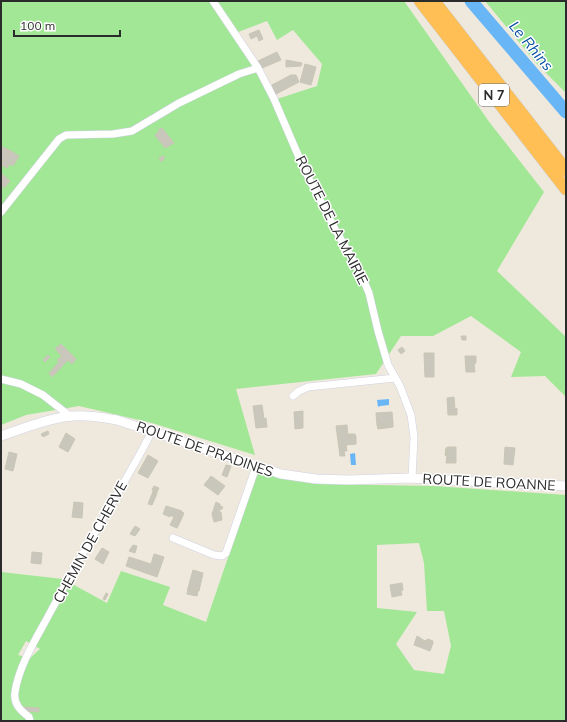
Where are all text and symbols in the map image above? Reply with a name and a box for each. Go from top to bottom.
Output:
scale bar [14,12,120,38]
water label: Le Rhins [505,17,558,74]
text: 100 m [20,18,55,33]
road number: N 7 [479,84,509,106]
street label: ROUTE DE LA MAIRIE [292,153,372,287]
street label: ROUTE DE PRADINES [134,417,276,481]
street label: ROUTE DE ROANNE [422,470,556,494]
street label: CHEMIN DE CHERVE [49,478,131,606]

